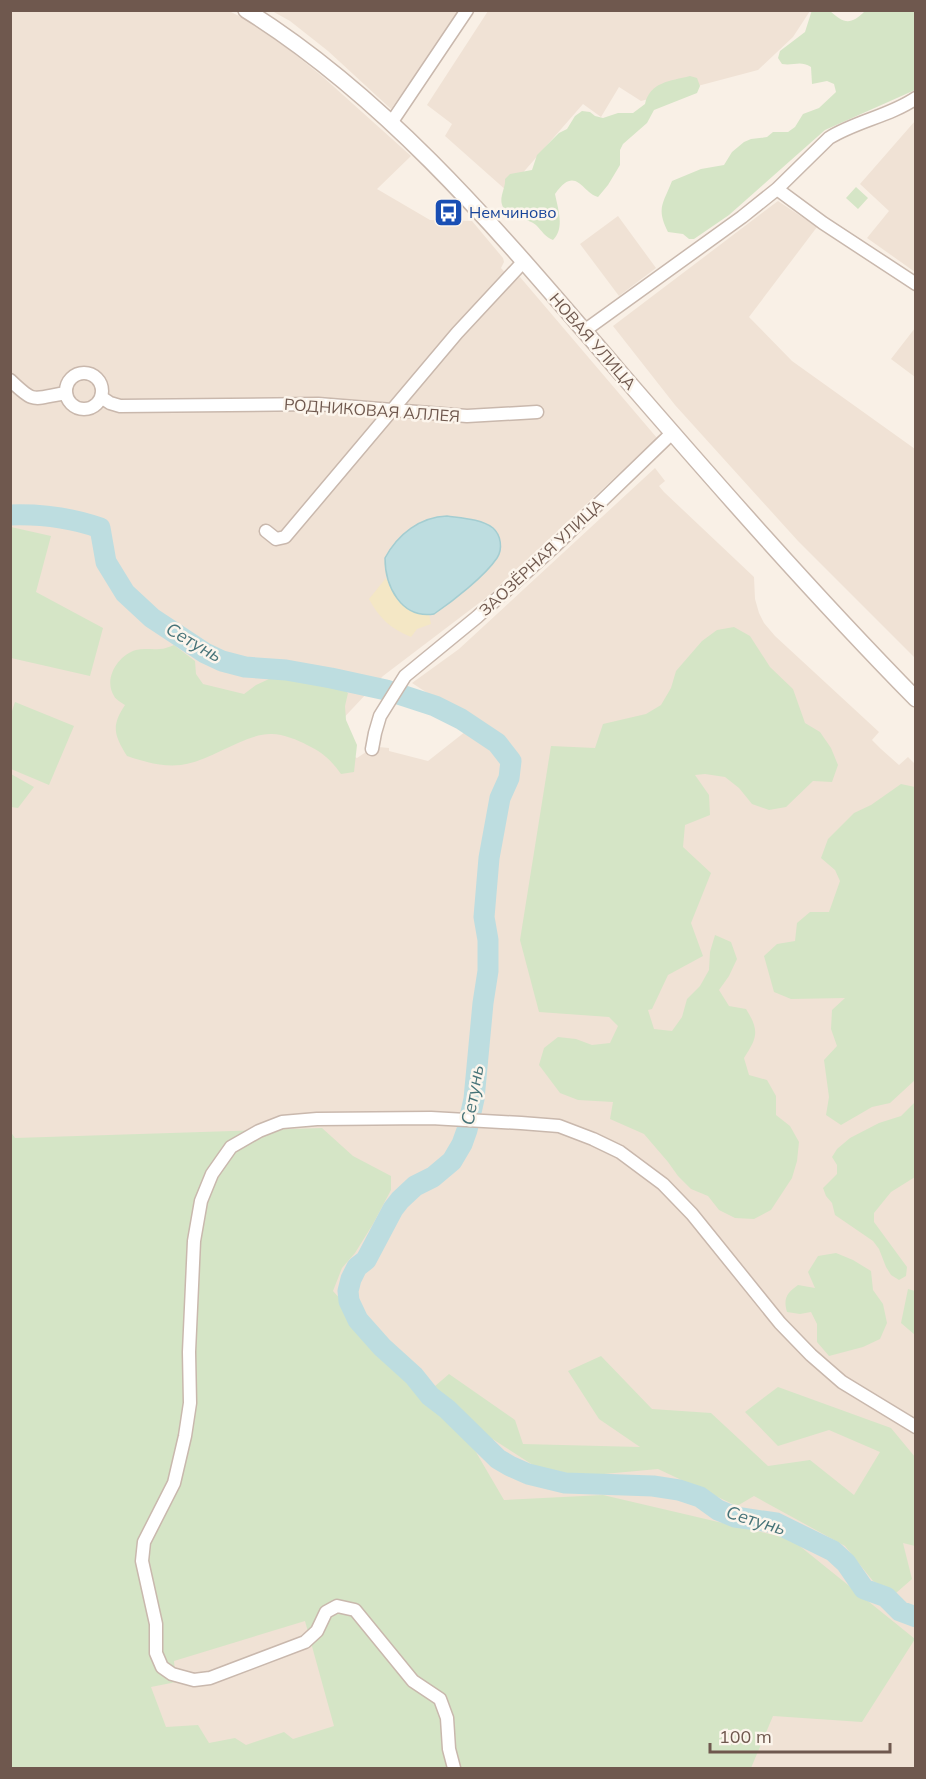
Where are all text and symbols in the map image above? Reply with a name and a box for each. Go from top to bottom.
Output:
bus stop icon: Немчиново [432,196,464,228]
place label: Немчиново [469,202,557,222]
street label: НОВАЯ УЛИЦА [546,289,641,394]
street label: РОДНИКОВАЯ АЛЛЕЯ [283,394,461,426]
street label: ЗАОЗЁРНАЯ УЛИЦА [475,494,608,620]
water label: Сетунь [162,617,226,667]
water label: Сетунь [455,1063,489,1127]
water label: Сетунь [724,1500,788,1540]
scale bar [710,1716,890,1754]
text: 100 m [719,1725,772,1748]

